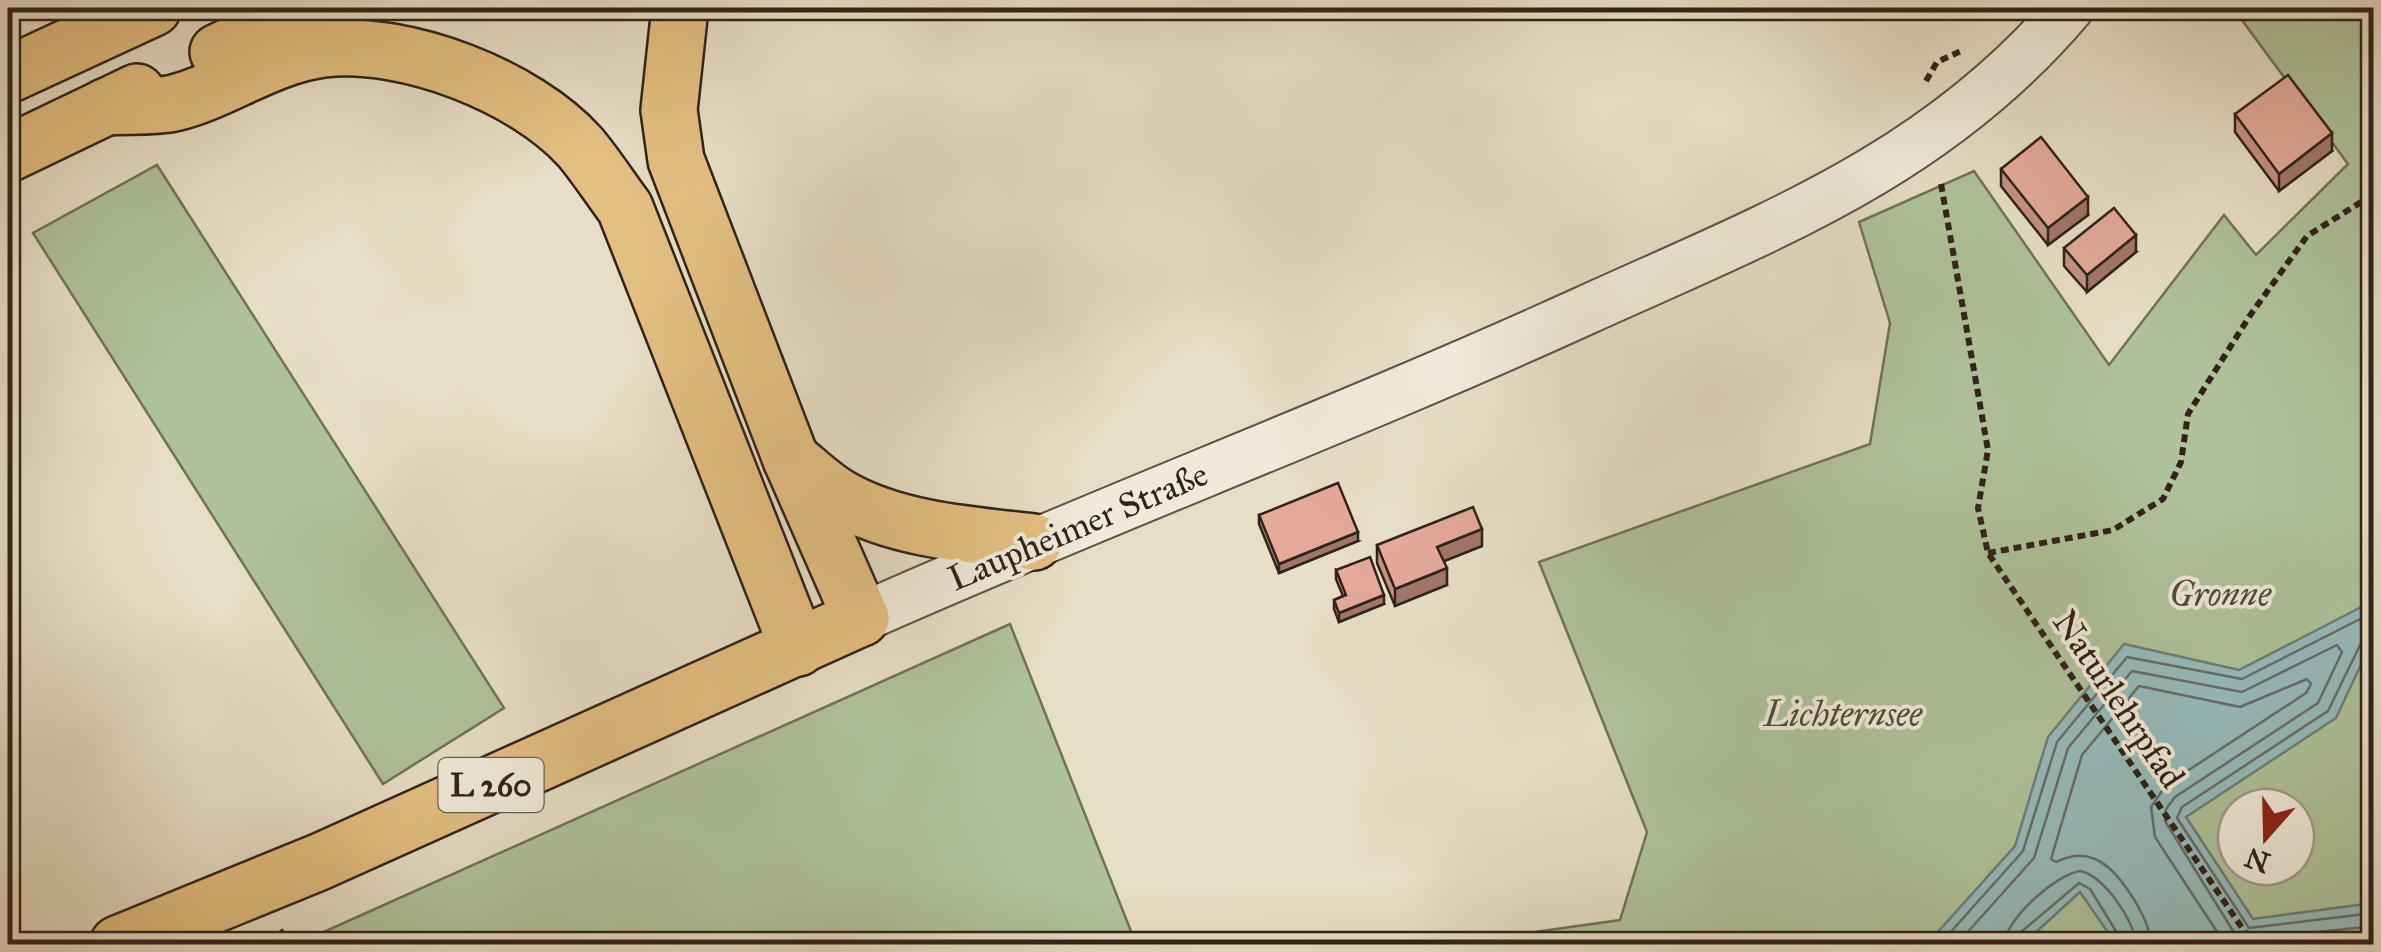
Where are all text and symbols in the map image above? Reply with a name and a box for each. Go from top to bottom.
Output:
street label: Laupheimer Straße [942,452,1214,601]
park label: Gronne [2169,573,2272,616]
street label: Naturlehrpfad [2043,602,2194,797]
park label: Lichternsee [1762,693,1923,736]
road number: L 260 [438,758,544,812]
north arrow [2216,787,2316,887]
text: N [2240,839,2275,881]

